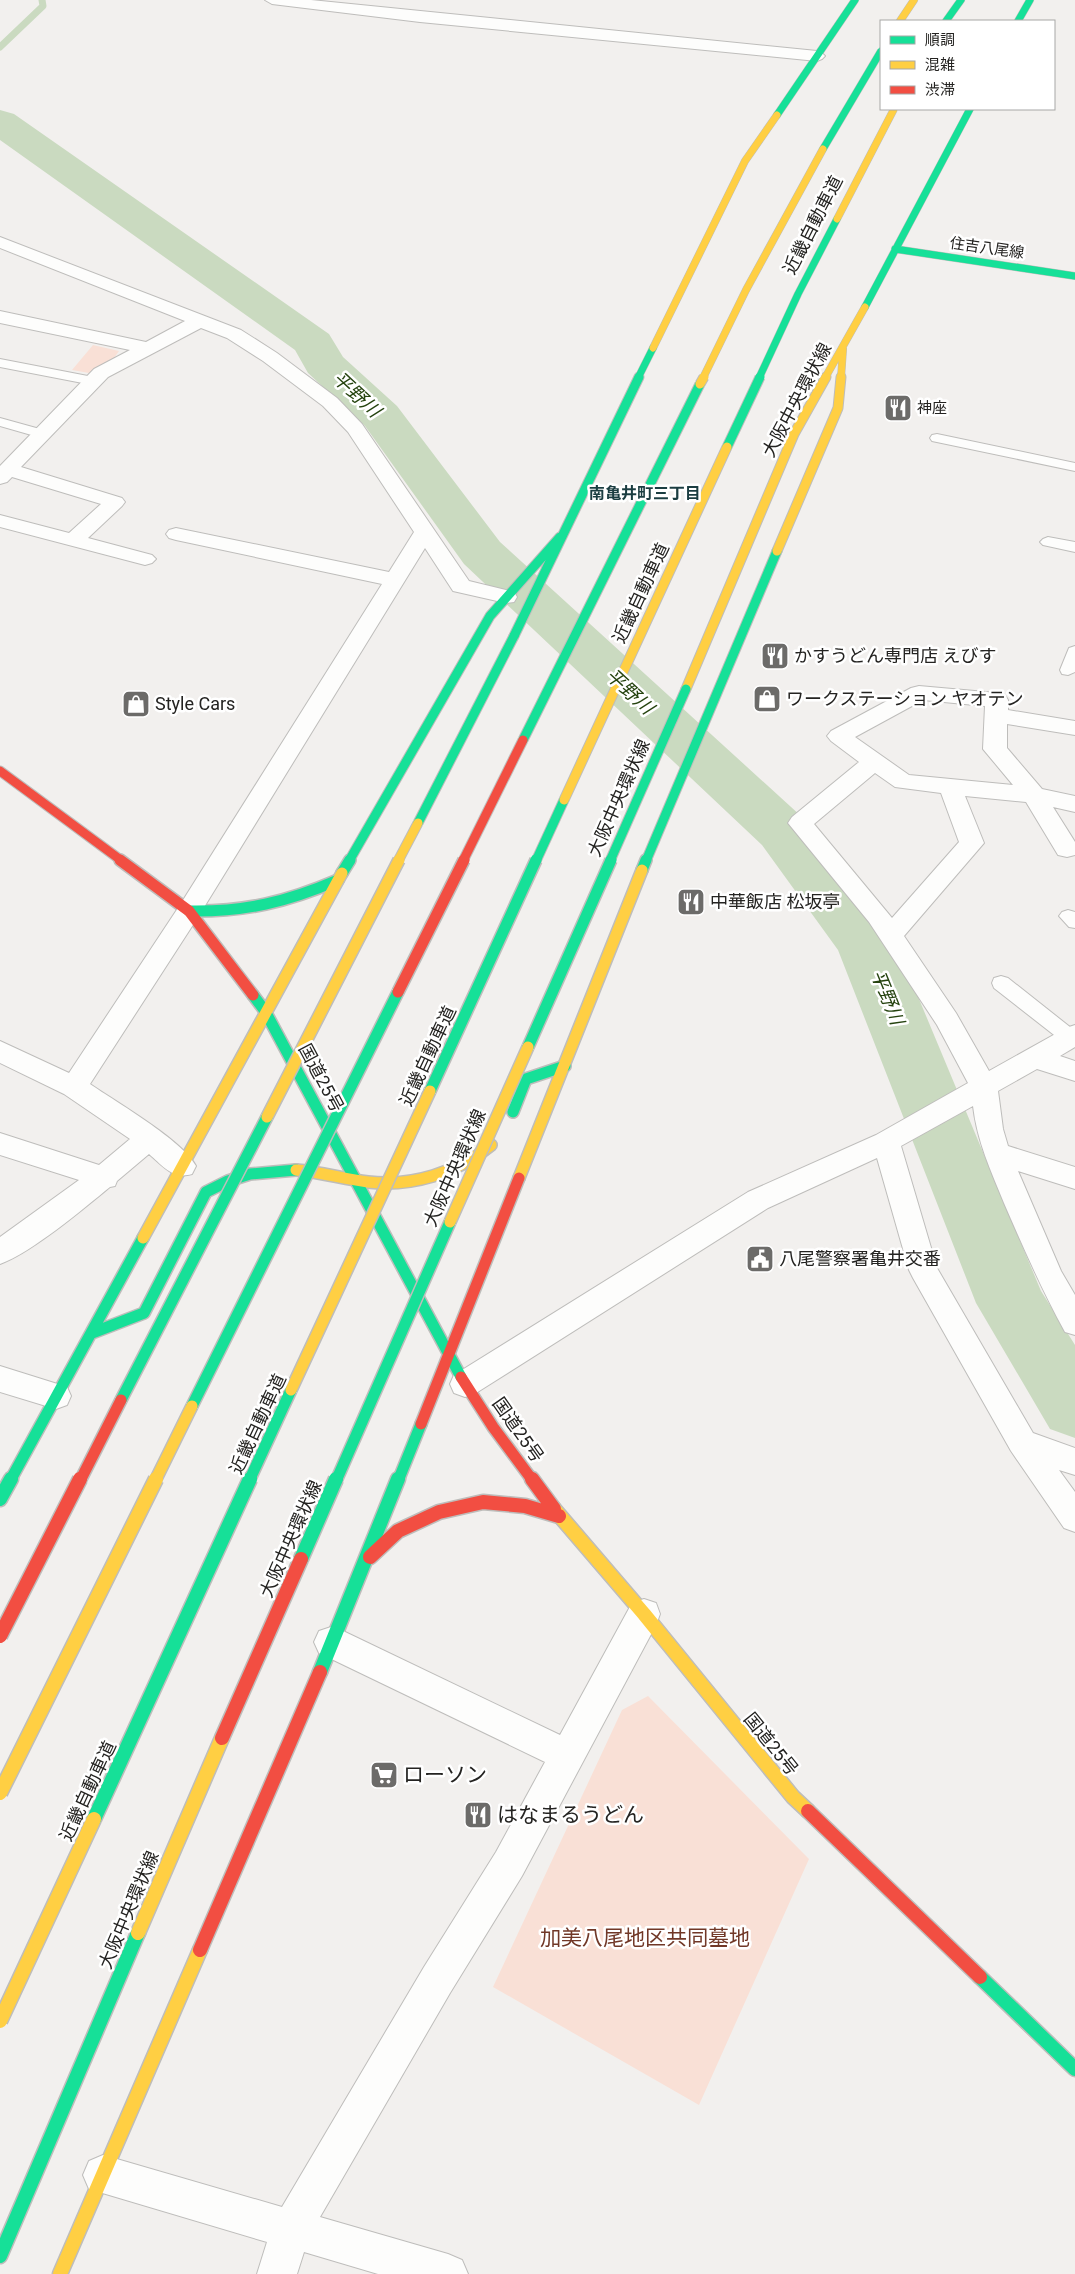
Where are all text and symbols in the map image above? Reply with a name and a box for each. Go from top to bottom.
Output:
legend [880,20,1055,110]
text: 順調 [925,31,955,49]
text: 混雑 [925,56,955,74]
text: 渋滞 [925,81,955,99]
street label: 近畿自動車道 [779,172,846,278]
street label: 住吉八尾線 [949,234,1025,262]
street label: 大阪中央環状線 [758,339,835,460]
water label: 平野川 [328,367,387,424]
restaurant icon: 神座 [883,393,913,423]
place label: 神座 [917,399,947,417]
district label: 南亀井町三丁目 [589,484,701,503]
street label: 近畿自動車道 [608,539,673,646]
restaurant icon: かすうどん専門店 えびす [760,641,790,671]
place label: かすうどん専門店 えびす [794,645,996,666]
water label: 平野川 [601,664,660,721]
shop icon: ワークステーション ヤオテン [752,684,782,714]
place label: ワークステーション ヤオテン [786,688,1024,709]
shop icon: Style Cars [121,689,151,719]
place label: Style Cars [155,693,235,714]
street label: 大阪中央環状線 [583,736,654,860]
restaurant icon: 中華飯店 松坂亭 [676,887,706,917]
place label: 中華飯店 松坂亭 [710,891,840,912]
water label: 平野川 [866,966,910,1030]
street label: 近畿自動車道 [395,1002,460,1109]
street label: 国道25号 [295,1040,348,1115]
street label: 大阪中央環状線 [419,1106,490,1230]
public building icon: 八尾警察署亀井交番 [745,1244,775,1274]
place label: 八尾警察署亀井交番 [779,1248,941,1269]
street label: 近畿自動車道 [225,1370,290,1477]
street label: 国道25号 [489,1393,548,1466]
street label: 大阪中央環状線 [255,1477,326,1601]
street label: 国道25号 [740,1708,803,1779]
street label: 近畿自動車道 [55,1737,120,1844]
supermarket icon: ローソン [369,1760,399,1790]
place label: ローソン [403,1763,487,1787]
restaurant icon: はなまるうどん [463,1800,493,1830]
place label: はなまるうどん [497,1803,644,1827]
street label: 大阪中央環状線 [94,1848,163,1972]
park label: 加美八尾地区共同墓地 [540,1926,750,1950]

